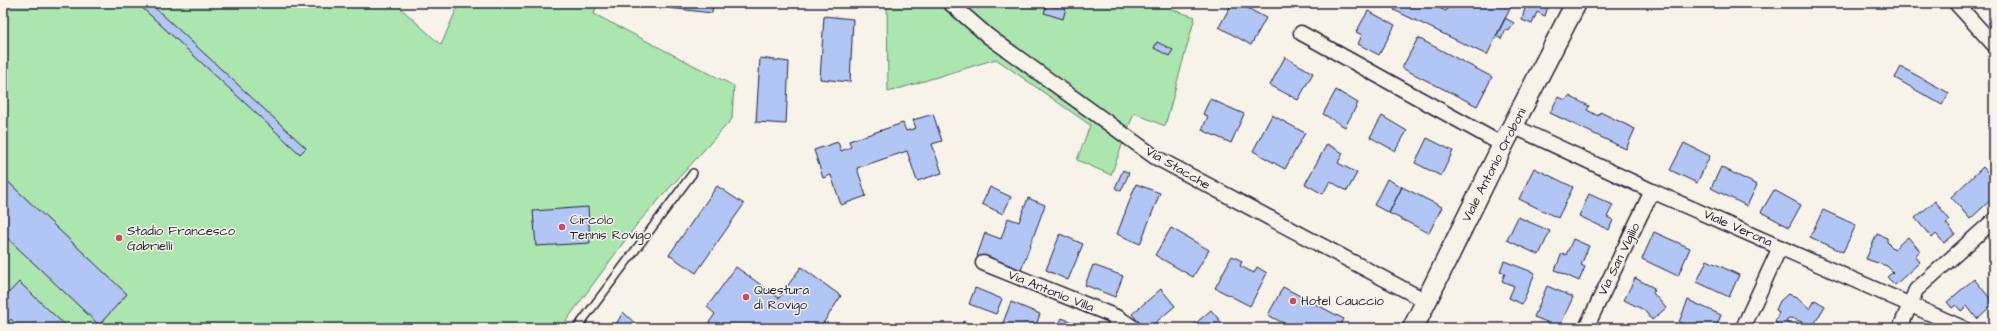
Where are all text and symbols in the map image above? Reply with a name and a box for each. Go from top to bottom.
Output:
street label: Viale Antonio Oroboni [1457,105,1531,225]
street label: Via Stacche [1142,142,1214,194]
street label: Viale Verona [1701,205,1776,251]
place label: Circolo Tennis Rovigo [570,211,652,245]
street label: Via San Vigilio [1594,219,1646,299]
place label: Stadio Francesco Gabrielli [127,222,236,255]
marker: Circolo Tennis Rovigo [557,222,567,232]
marker: Stadio Francesco Gabrielli [114,233,124,243]
street label: Via Antonio Villa [1005,266,1097,317]
place label: Questura di Rovigo [754,281,809,315]
marker: Questura di Rovigo [741,292,751,302]
place label: Hotel Cauccio [1301,292,1385,310]
marker: Hotel Cauccio [1288,296,1298,306]

